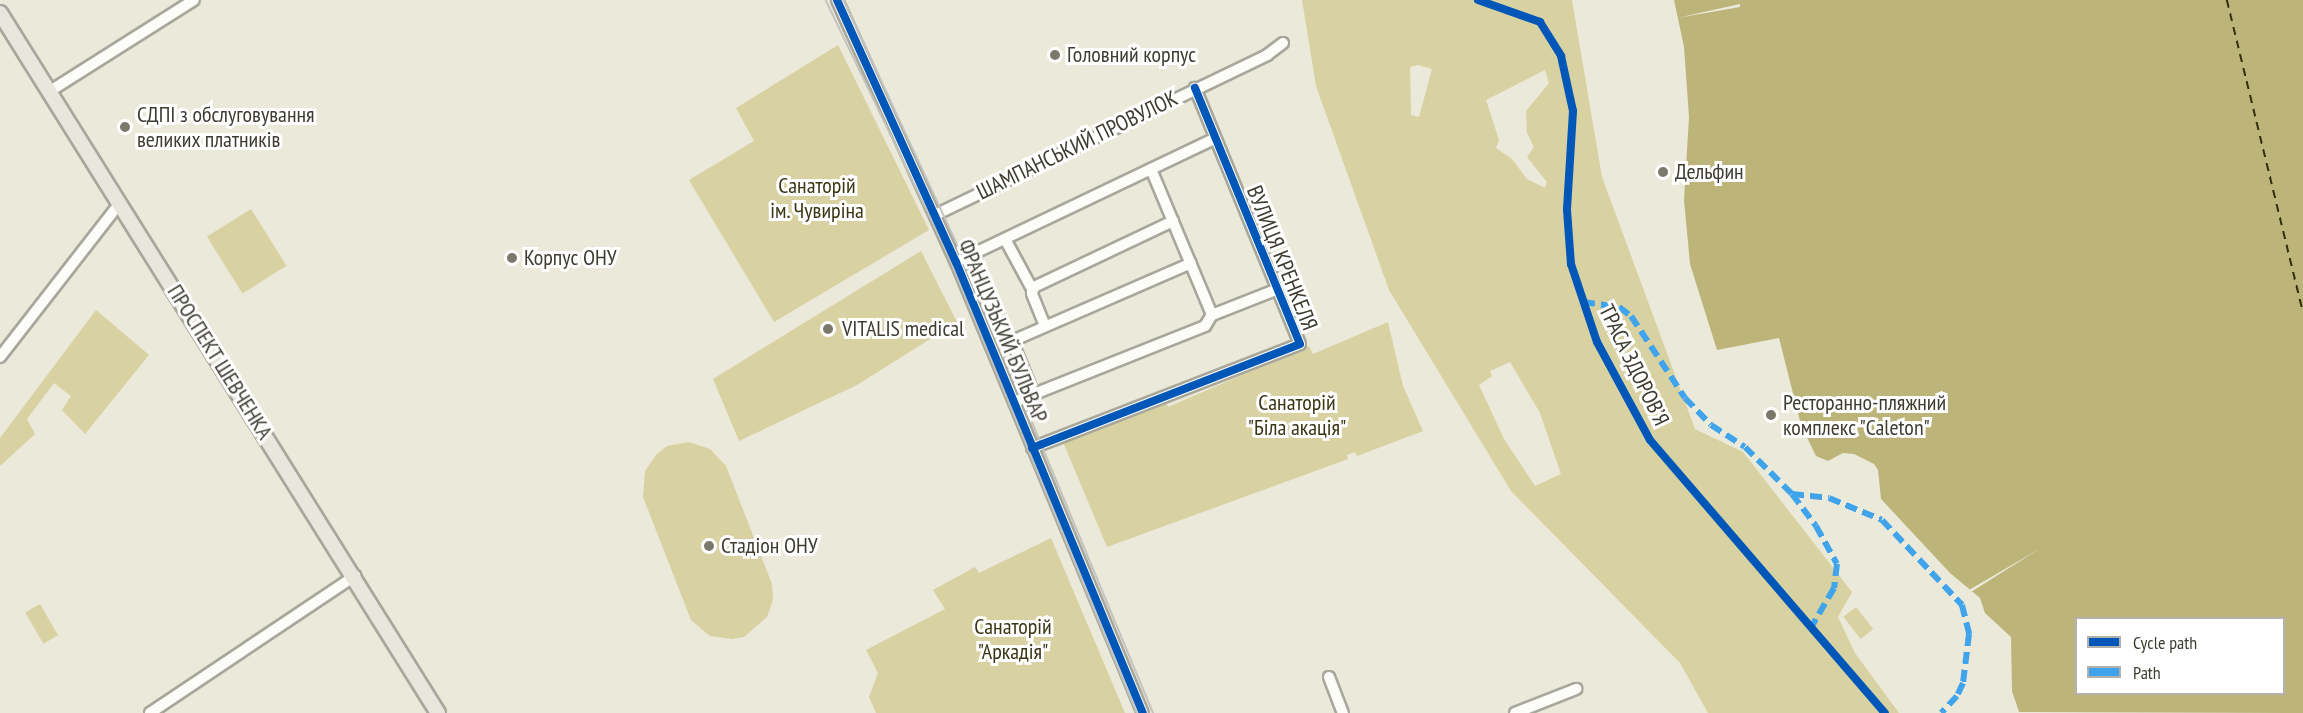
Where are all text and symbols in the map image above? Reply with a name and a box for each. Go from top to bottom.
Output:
place label: Головний корпус [1067,42,1196,68]
marker: Головний корпус [1048,48,1062,62]
street label: ШАМПАНСЬКИЙ ПРОВУЛОК [972,85,1182,205]
place label: СДПІ з обслуговування великих платників [137,101,314,152]
marker: СДПІ з обслуговування великих платників [118,120,132,134]
place label: Дельфин [1675,159,1744,185]
marker: Дельфин [1656,165,1670,179]
park label: Санаторій ім. Чувиріна [769,172,865,224]
street label: ВУЛИЦЯ КРЕНКЕЛЯ [1241,182,1323,334]
street label: ФРАНЦУЗЬКИЙ БУЛЬВАР [953,236,1053,426]
place label: Корпус ОНУ [524,245,617,271]
marker: Корпус ОНУ [505,251,519,265]
street label: ПРОСПЕКТ ШЕВЧЕНКА [162,280,278,444]
street label: ТРАСА ЗДОРОВ’Я [1593,300,1675,430]
place label: VITALIS medical [842,316,964,342]
marker: VITALIS medical [819,320,837,338]
park label: Санаторій "Біла акація" [1248,389,1346,440]
place label: Ресторанно-пляжний комплекс "Caleton" [1783,389,1946,440]
marker: Ресторанно-пляжний комплекс "Caleton" [1764,408,1778,422]
place label: Стадіон ОНУ [721,533,818,559]
marker: Стадіон ОНУ [702,539,716,553]
park label: Санаторій "Аркадія" [974,613,1052,664]
legend [2075,617,2285,695]
text: Cycle path [2133,631,2197,654]
text: Path [2133,661,2161,684]

